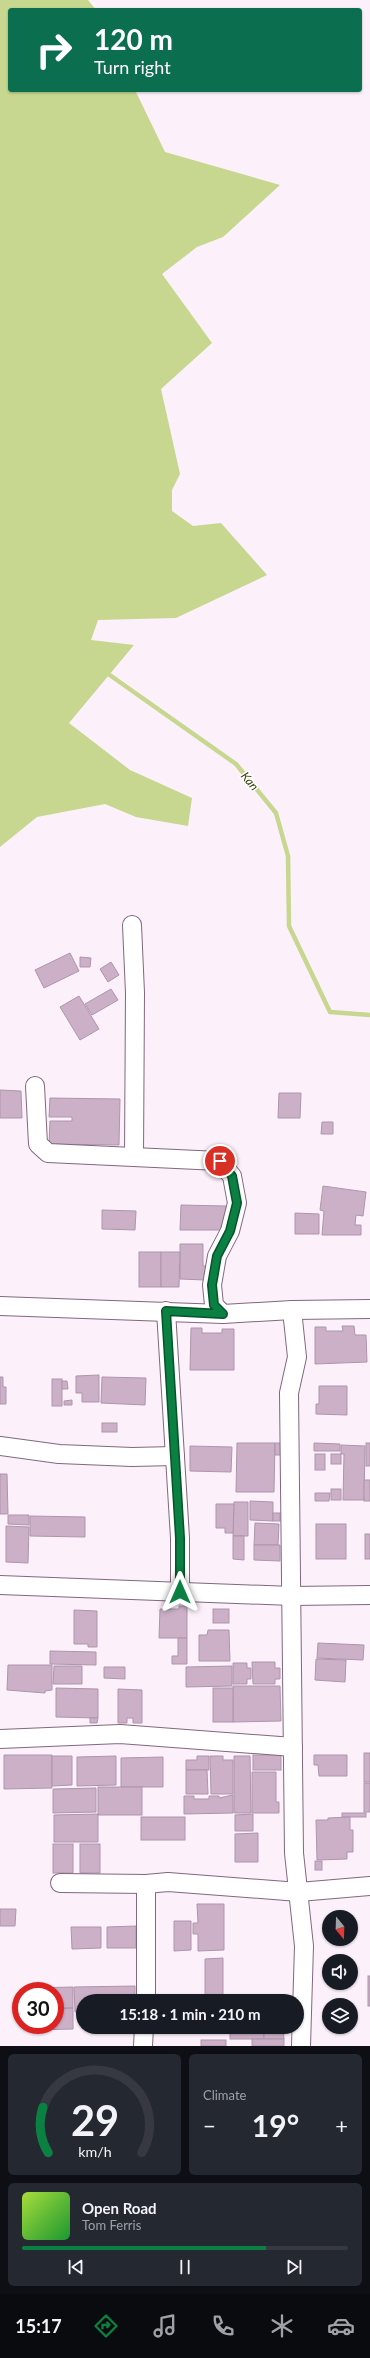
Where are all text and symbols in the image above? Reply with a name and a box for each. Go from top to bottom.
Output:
text: 120 m [94,22,173,56]
icon: right [28,24,80,76]
text: Turn right [94,56,171,78]
water label: Kan [238,769,262,793]
pin [203,1144,237,1178]
icon: arrive [209,1150,231,1172]
position arrow [159,1571,201,1613]
north arrow [322,1910,358,1946]
map controls [322,1910,358,2034]
button: sound [322,1954,358,1990]
speed limit sign: 30 [12,1982,64,2034]
button: layers [322,1998,358,2034]
text: 15:18 · 1 min · 210 m [120,2005,260,2023]
text: Climate [203,2087,246,2103]
text: 29 [70,2094,119,2144]
text: 19° [252,2107,299,2143]
text: − [203,2112,216,2139]
text: + [335,2112,348,2139]
text: km/h [78,2142,111,2159]
text: Open Road [82,2199,157,2217]
text: Tom Ferris [82,2217,141,2233]
icon: previous [65,2256,87,2278]
icon: pause [174,2256,196,2278]
icon: next [283,2256,305,2278]
icon: directions [92,2312,120,2340]
icon: music [151,2312,179,2340]
icon: phone [209,2312,237,2340]
icon: climate [268,2312,296,2340]
icon: car [327,2312,355,2340]
text: 15:17 [15,2315,62,2337]

